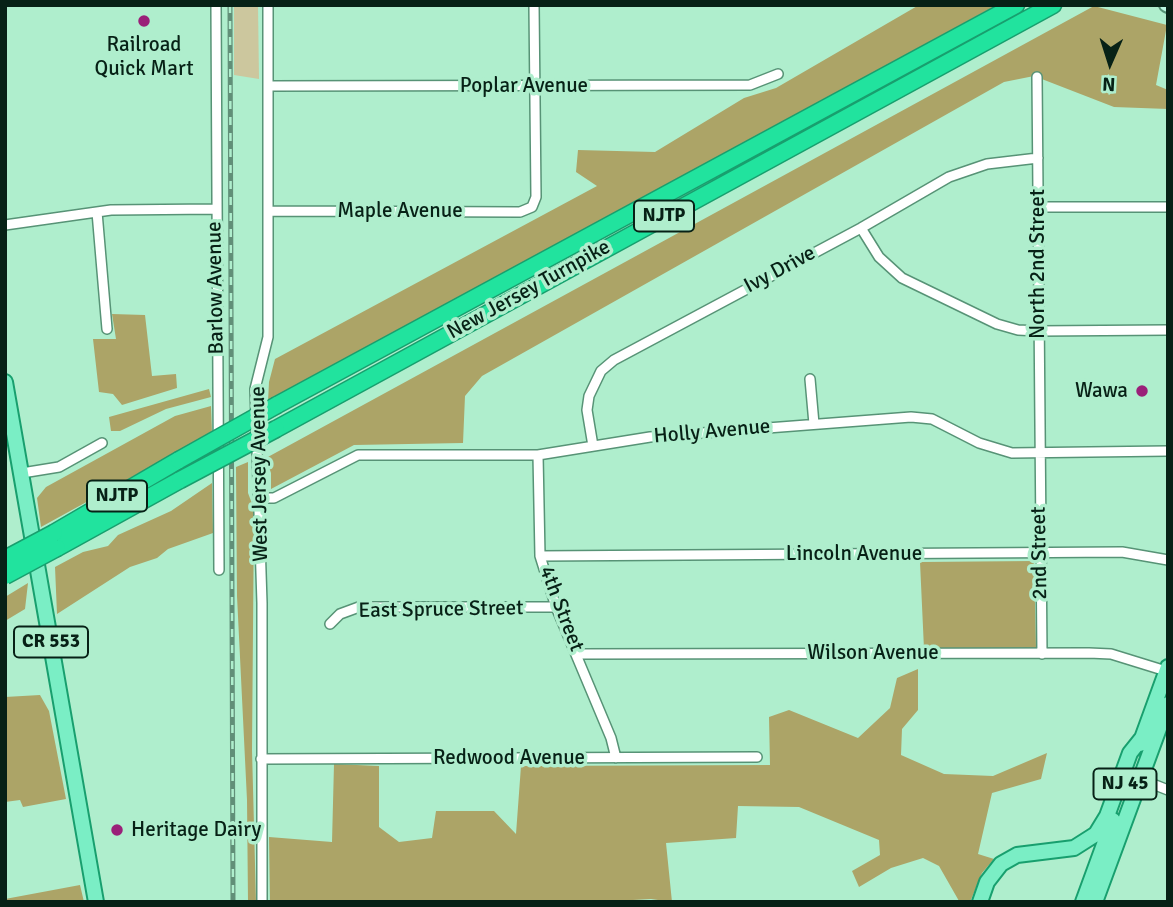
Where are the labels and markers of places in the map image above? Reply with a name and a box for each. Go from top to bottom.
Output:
marker: Railroad Quick Mart [136,13,152,29]
place label: Railroad Quick Mart [95,32,193,82]
place label: Wawa [1075,378,1128,404]
marker: Wawa [1134,383,1150,399]
place label: Heritage Dairy [131,817,261,843]
marker: Heritage Dairy [109,822,125,838]

